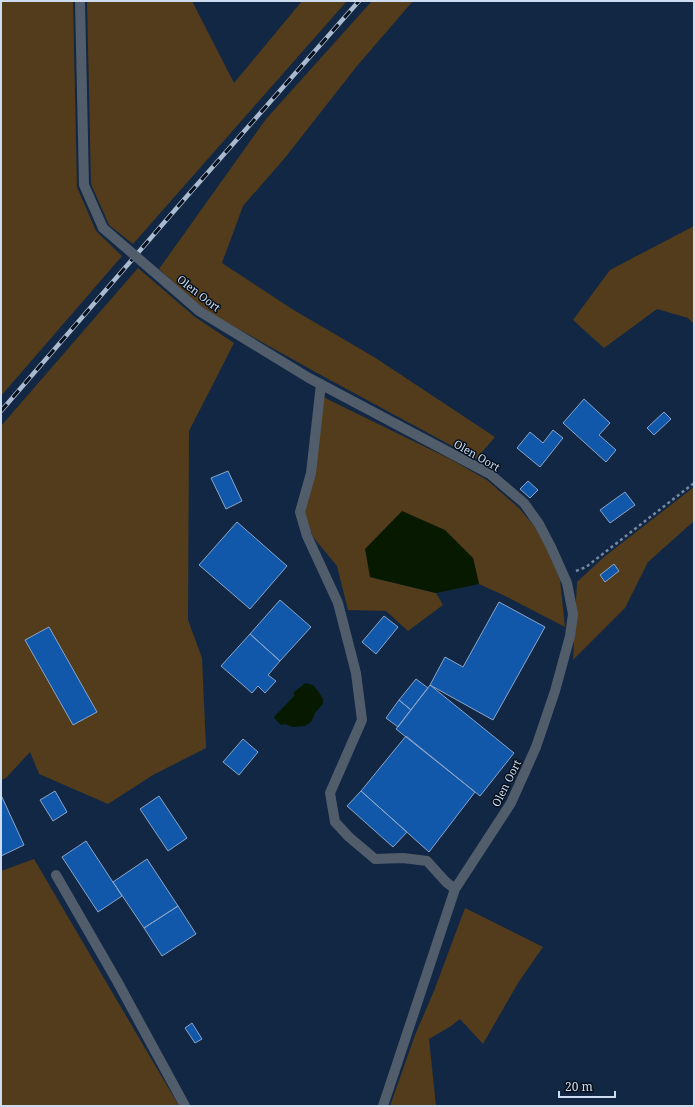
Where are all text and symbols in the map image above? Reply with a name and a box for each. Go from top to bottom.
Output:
street label: Olen Oort [174,271,224,315]
street label: Olen Oort [451,436,503,474]
street label: Olen Oort [488,757,524,809]
scale bar [559,1073,615,1099]
text: 20 m [565,1078,593,1095]

